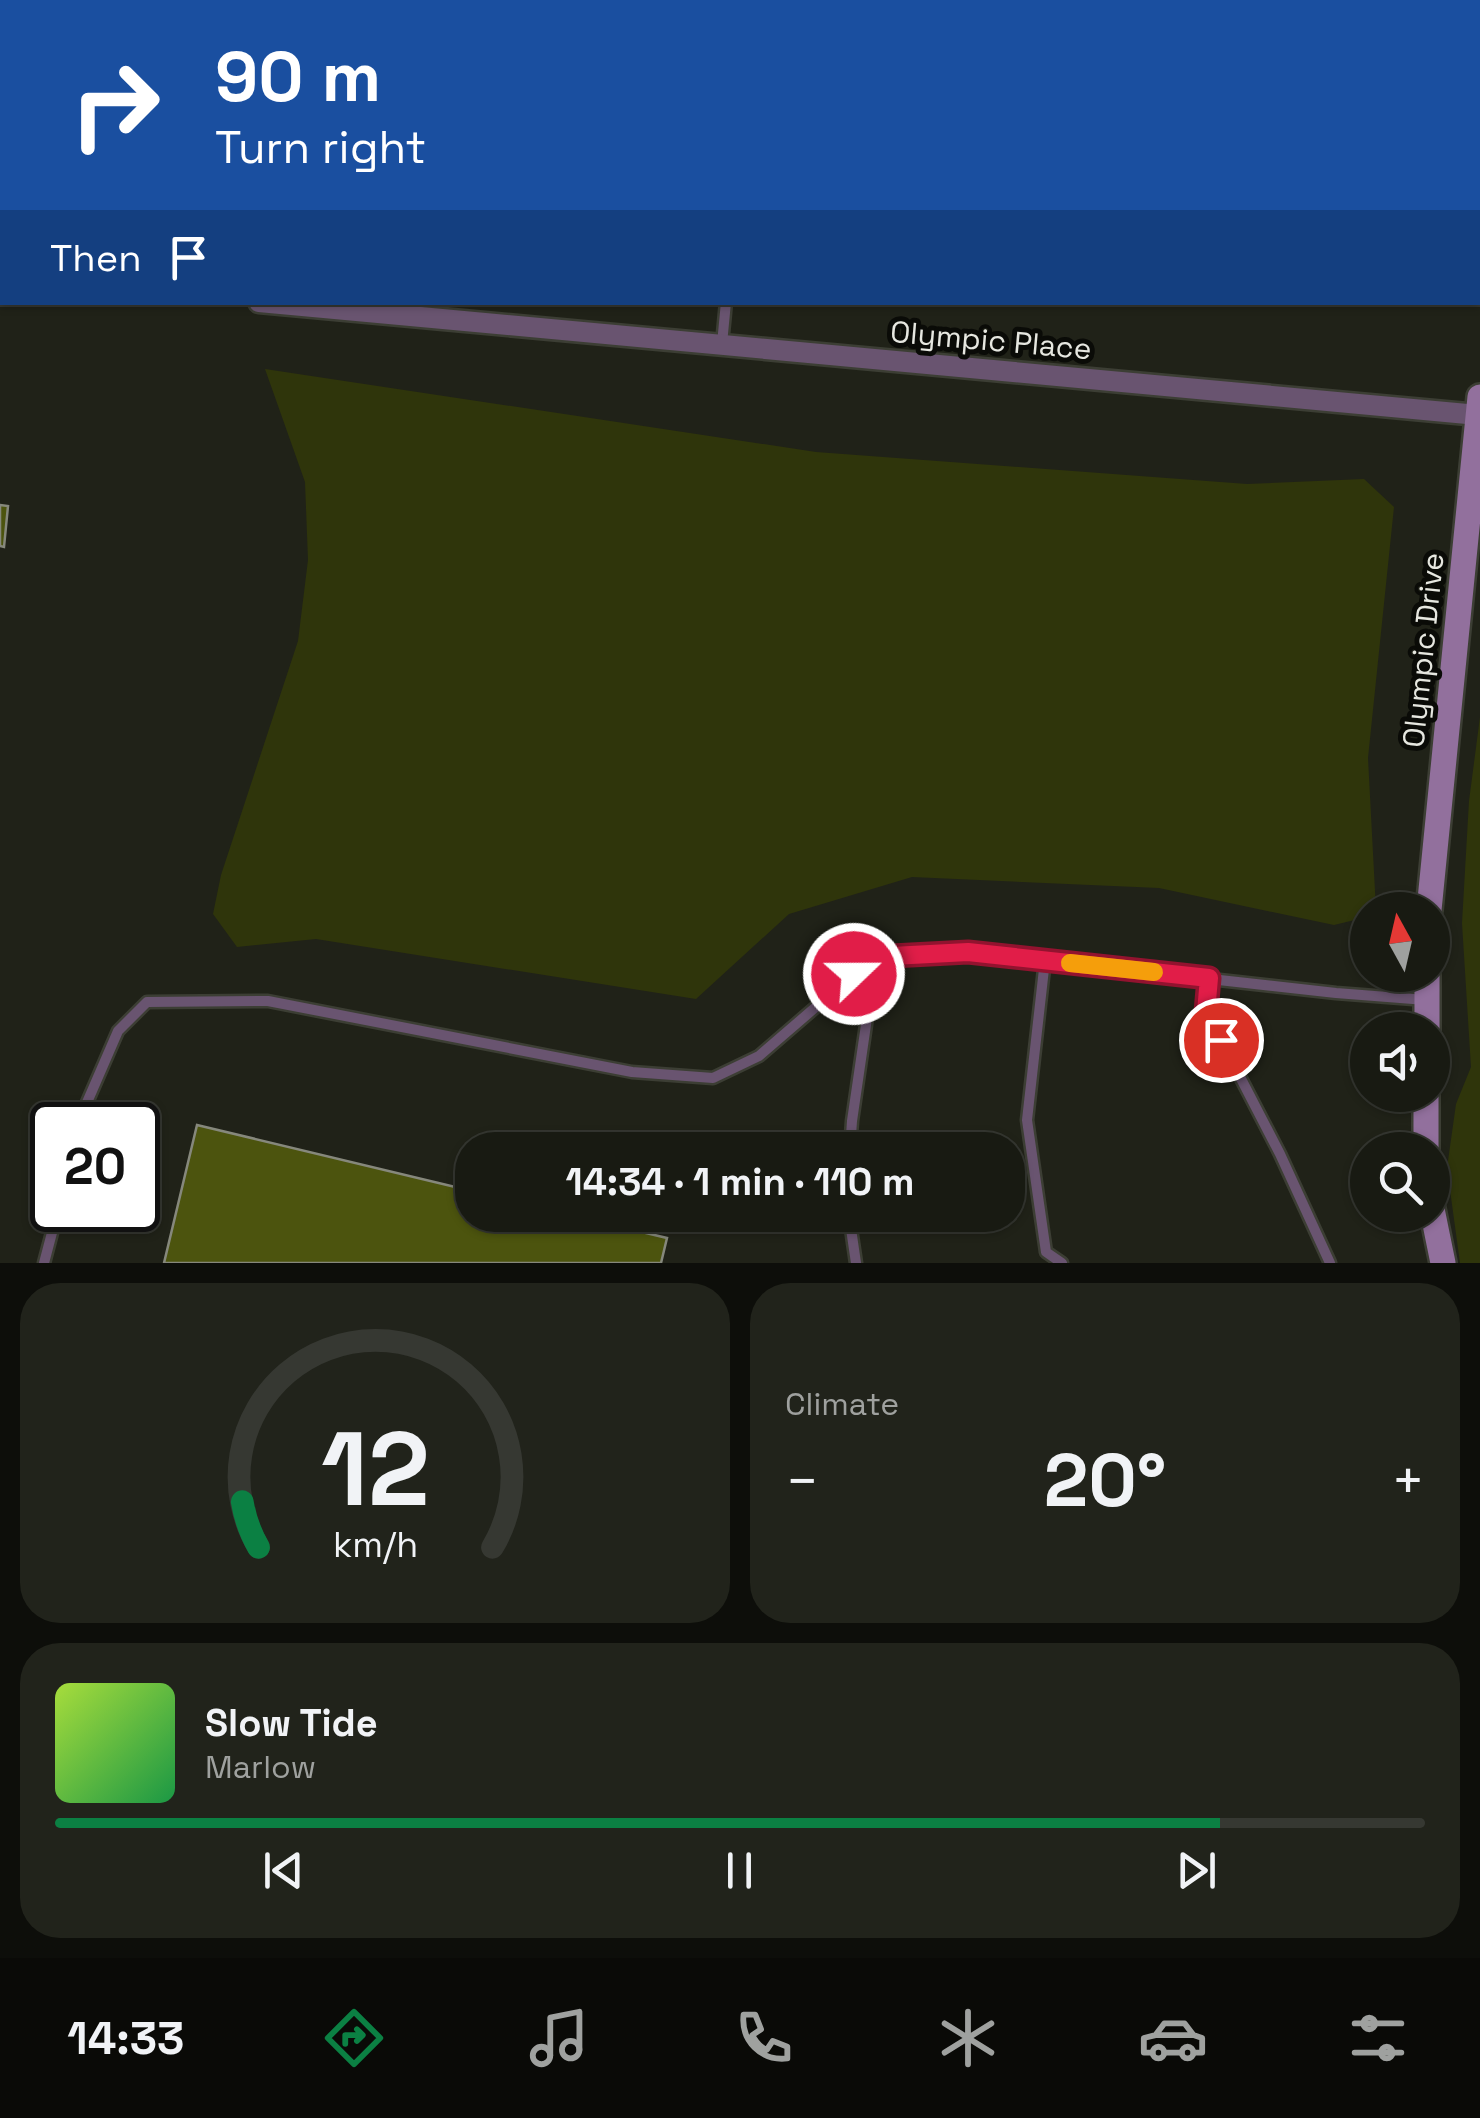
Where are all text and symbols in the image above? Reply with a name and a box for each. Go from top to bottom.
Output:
text: 90 m [215,32,381,121]
icon: right [50,40,180,170]
text: Turn right [215,119,426,176]
icon: arrive [161,230,216,285]
text: Then [50,234,141,282]
street label: Olympic Place [889,312,1093,368]
street label: Olympic Drive [1393,551,1453,749]
north arrow [1350,892,1450,992]
map controls [1350,892,1450,1232]
position arrow [802,922,906,1026]
pin [1179,998,1264,1083]
button: sound [1350,1012,1450,1112]
icon: arrive [1194,1013,1249,1068]
speed limit sign: 20 [30,1102,160,1232]
button: search [1350,1132,1450,1232]
text: 14:34 · 1 min · 110 m [566,1158,915,1206]
text: Climate [785,1384,899,1424]
text: 12 [321,1403,429,1535]
text: 20° [1044,1432,1166,1528]
text: − [785,1446,819,1516]
text: + [1391,1446,1425,1516]
text: km/h [332,1522,418,1567]
text: Slow Tide [205,1699,378,1747]
text: Marlow [205,1747,316,1787]
icon: previous [256,1843,311,1898]
icon: pause [712,1843,767,1898]
icon: next [1169,1843,1224,1898]
icon: directions [319,2003,389,2073]
icon: music [524,2003,594,2073]
icon: phone [729,2003,799,2073]
icon: climate [933,2003,1003,2073]
icon: car [1138,2003,1208,2073]
icon: filters [1343,2003,1413,2073]
text: 14:33 [67,2010,184,2067]

